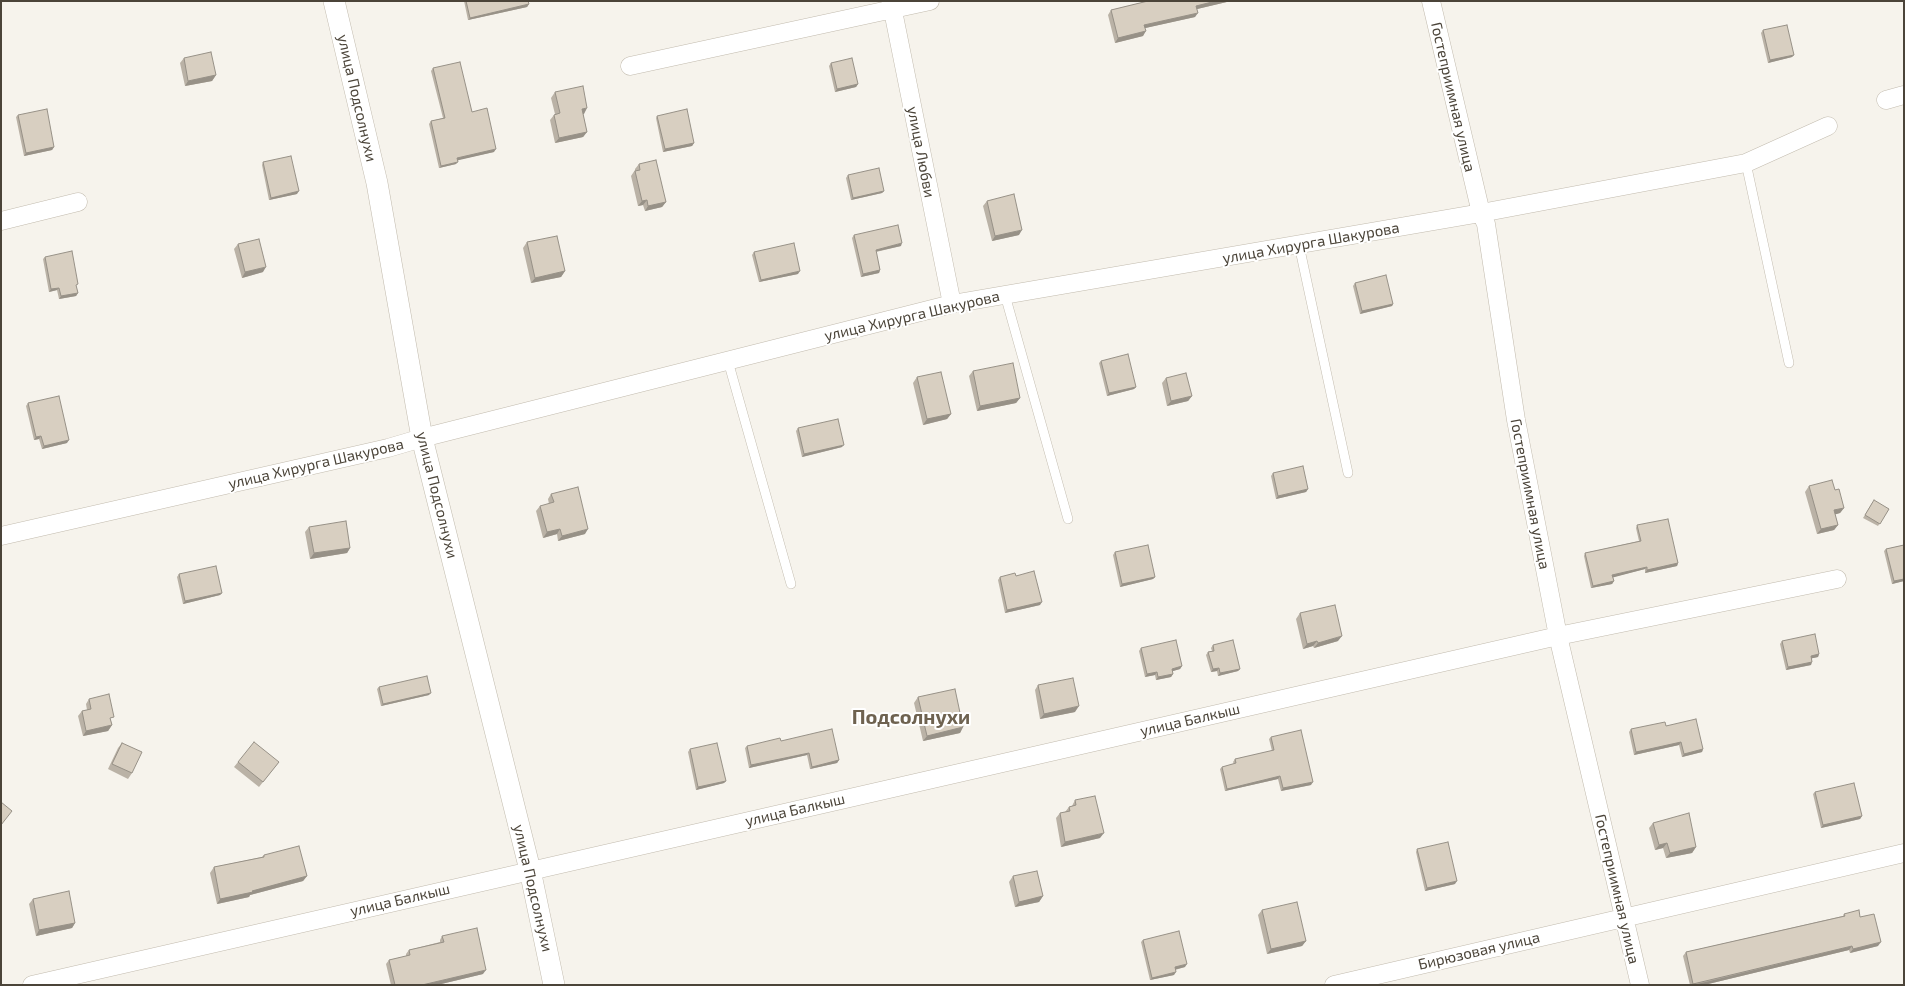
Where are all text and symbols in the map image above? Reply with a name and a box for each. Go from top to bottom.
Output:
street label: Гостеприимная улица [1427,20,1479,174]
street label: улица Подсолнухи [334,33,380,163]
street label: улица Любви [903,105,939,199]
street label: улица Хирурга Шакурова [1221,219,1401,267]
street label: улица Хирурга Шакурова [823,287,1001,345]
street label: Гостеприимная улица [1507,417,1553,571]
street label: улица Подсолнухи [413,430,461,560]
street label: улица Хирурга Шакурова [227,435,405,493]
street label: улица Балкыш [1138,700,1242,740]
district label: Подсолнухи [852,705,970,729]
street label: улица Балкыш [743,790,847,830]
street label: Гостеприимная улица [1591,812,1643,966]
street label: улица Подсолнухи [510,823,556,953]
street label: улица Балкыш [348,880,452,920]
street label: Бирюзовая улица [1416,928,1542,974]

